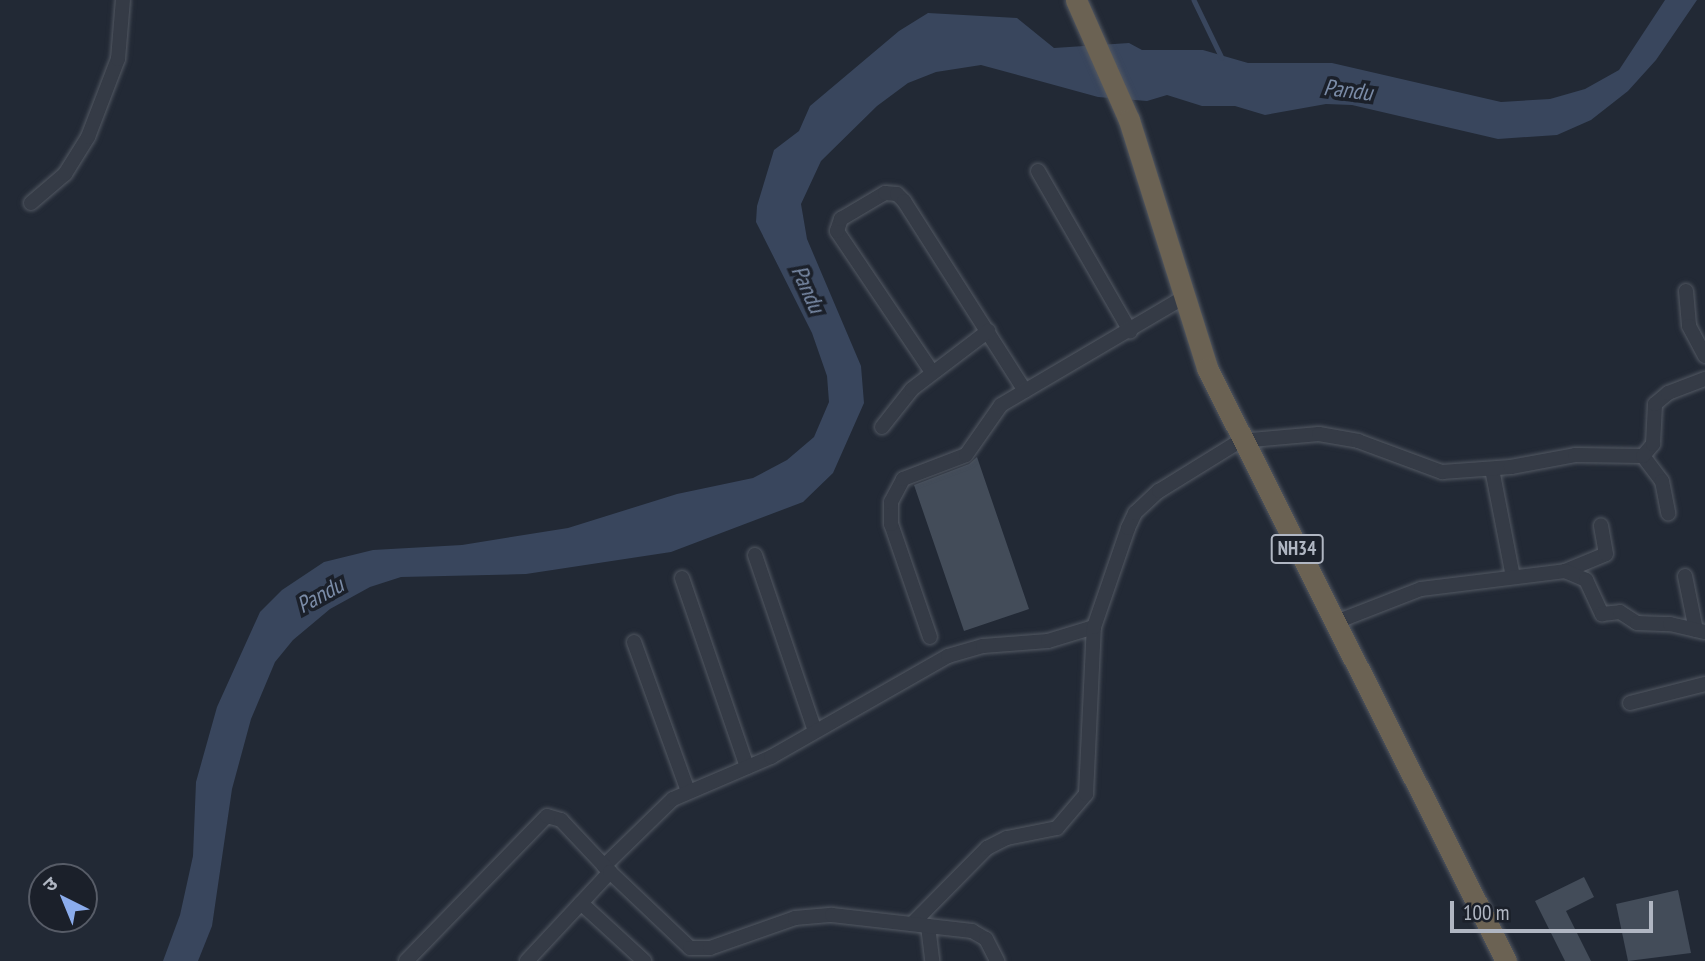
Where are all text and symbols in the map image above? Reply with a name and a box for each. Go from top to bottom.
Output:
water label: Pandu [1322,73,1374,107]
water label: Pandu [785,261,831,317]
road number: NH34 [1269,534,1325,564]
water label: Pandu [292,571,348,619]
north arrow [28,863,98,933]
text: उ [38,872,62,897]
scale bar [1453,888,1656,932]
text: 100 m [1463,899,1509,926]

